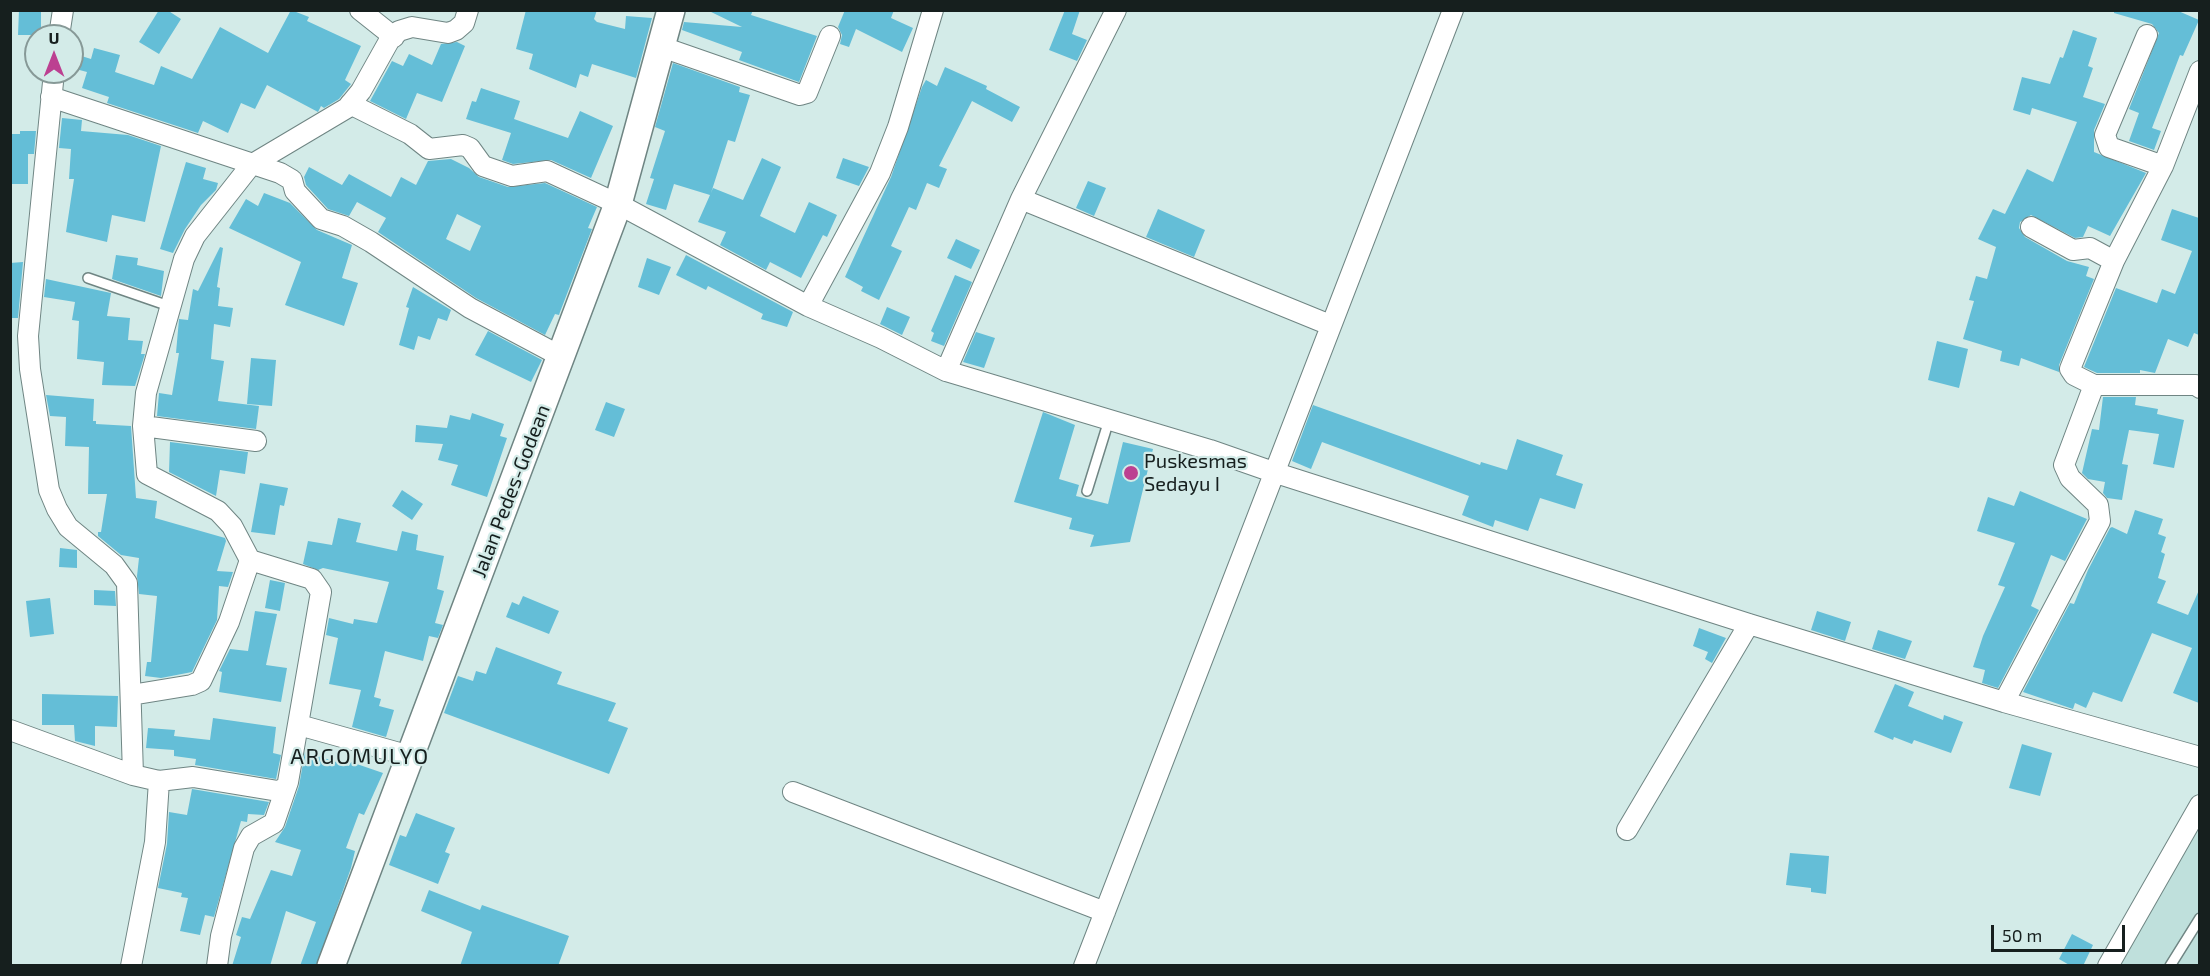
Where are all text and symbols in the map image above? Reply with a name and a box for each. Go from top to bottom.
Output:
north arrow [24,24,84,84]
text: U [49,28,59,47]
street label: Jalan Pedes-Godean [467,401,555,581]
place label: Puskesmas Sedayu I [1144,449,1247,496]
marker: Puskesmas Sedayu I [1122,464,1140,482]
district label: ARGOMULYO [290,744,430,770]
scale bar [1994,913,2128,951]
text: 50 m [2002,924,2042,946]

